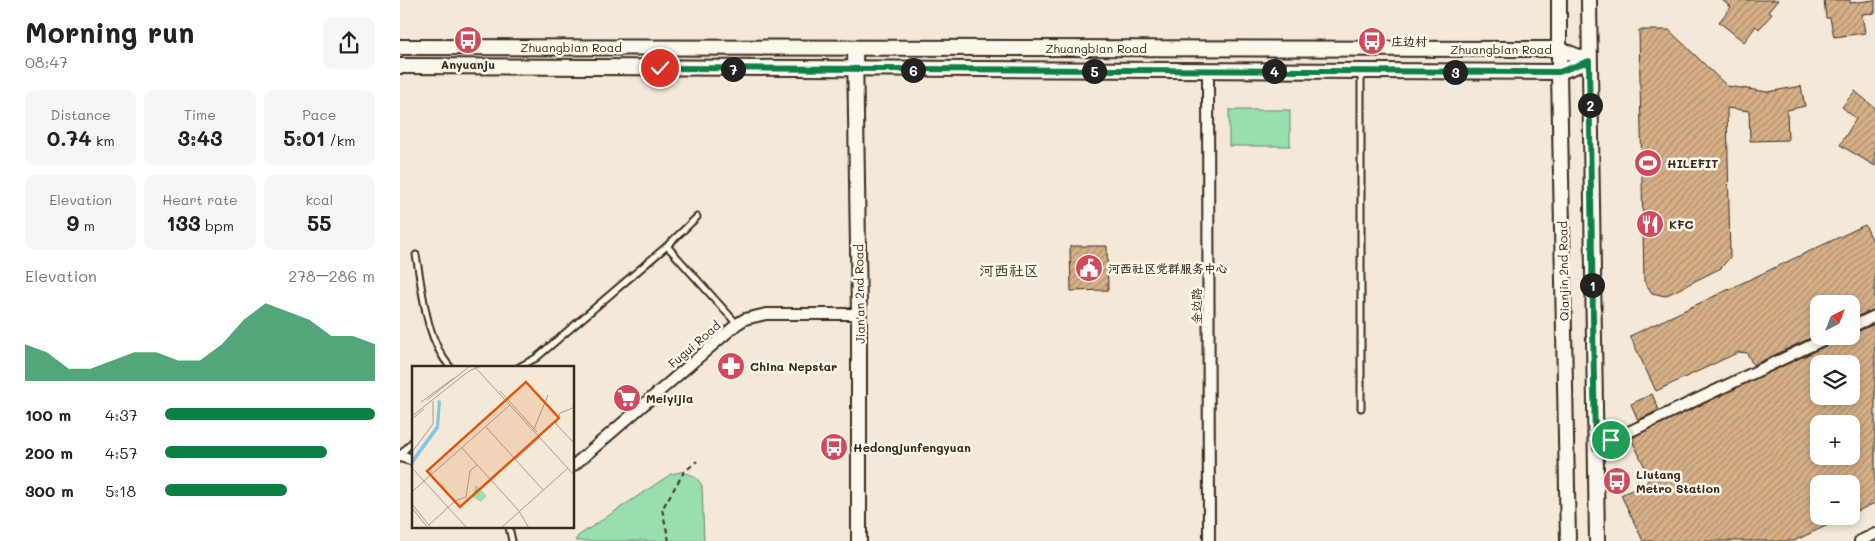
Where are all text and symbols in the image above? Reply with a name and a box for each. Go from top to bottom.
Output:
text: Morning run [25,14,194,50]
button: share [323,17,375,69]
bus stop icon: Anyuanju [453,25,483,55]
bus stop icon: 庄边村 [1357,26,1387,56]
place label: 庄边村 [1391,33,1427,49]
street label: Zhuangbian Road [520,39,622,55]
street label: Zhuangbian Road [1045,40,1147,56]
street label: Zhuangbian Road [1450,41,1552,57]
pin [639,47,681,89]
text: 08:47 [25,51,68,72]
icon: check [646,54,674,82]
place label: Anyuanju [441,56,495,72]
pin: 7 [720,56,746,82]
pin: 6 [900,58,926,82]
pin: 5 [1082,58,1106,84]
pin: 4 [1262,58,1286,84]
text: 7 [730,60,737,79]
pin: 3 [1442,60,1468,84]
text: 6 [909,61,918,80]
text: 5 [1090,62,1099,81]
text: 4 [1270,62,1279,81]
text: 3 [1451,63,1460,82]
pin: 2 [1578,92,1602,118]
text: 2 [1587,96,1594,115]
text: Distance [51,105,111,124]
text: Time [184,105,216,124]
text: Pace [302,105,336,124]
text: 0.74 [47,124,92,151]
text: 3:43 [177,124,223,151]
text: 5:01 [283,124,325,151]
text: km [92,131,115,150]
text: /km [325,131,355,150]
sports icon: HILEFIT [1633,148,1663,178]
place label: HILEFIT [1667,155,1718,171]
text: Elevation [49,190,112,209]
text: Heart rate [162,190,238,209]
text: kcal [305,190,333,209]
text: 9 [67,209,79,236]
text: 133 [166,209,201,236]
text: 55 [307,209,332,236]
restaurant icon: KFC [1635,209,1665,239]
text: m [79,216,95,235]
text: bpm [201,216,234,235]
place label: KFC [1669,216,1694,232]
street label: Qianjin 2nd Road [1554,220,1572,321]
street label: Jian'an 2nd Road [850,244,868,344]
public building icon: 河西社区党群服务中心 [1074,253,1104,283]
district label: 河西社区 [979,260,1039,280]
place label: 河西社区党群服务中心 [1108,260,1228,276]
text: Elevation [25,265,97,286]
text: 278–286 m [288,265,375,286]
pin: 1 [1580,272,1604,298]
text: 1 [1589,276,1596,295]
street label: 金边路 [1188,288,1204,324]
north arrow [1810,295,1860,345]
map controls [1810,295,1860,525]
street label: Fugui Road [665,317,724,371]
pharmacy icon: China Nepstar [716,351,746,381]
button: layers [1810,355,1860,405]
place label: China Nepstar [750,358,837,374]
inset map [412,366,575,528]
supermarket icon: Meiyijia [612,383,642,413]
place label: Meiyijia [646,390,693,406]
text: 100 m [25,404,71,425]
text: 4:37 [105,404,138,425]
button: + [1810,415,1860,465]
pin [1590,419,1632,461]
icon: arrive [1597,426,1625,454]
bus stop icon: Hedongjunfengyuan [819,432,849,462]
place label: Hedongjunfengyuan [853,439,971,455]
text: 200 m [25,442,73,463]
text: 4:57 [105,442,138,463]
bus stop icon: Liutang Metro Station [1602,466,1632,496]
place label: Liutang Metro Station [1636,466,1720,496]
button: − [1810,475,1860,525]
text: 300 m [25,480,74,501]
text: 5:18 [105,480,136,501]

